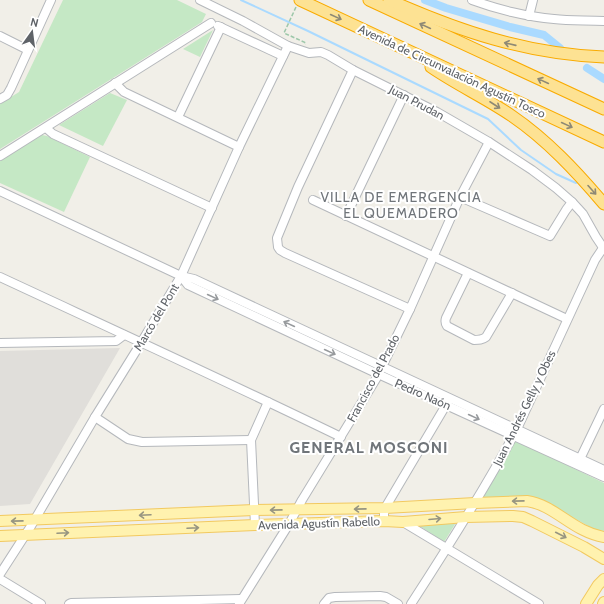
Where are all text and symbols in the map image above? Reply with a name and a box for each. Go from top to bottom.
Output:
north arrow [12,12,52,52]
one-way arrow [329,14,341,21]
text: N [29,15,40,30]
street label: Avenida de Circunvalación Agustín Tosco [356,21,548,121]
one-way arrow [420,22,432,29]
one-way arrow [504,40,517,47]
one-way arrow [538,77,550,84]
street label: Juan Prudan [386,81,447,123]
one-way arrow [489,101,500,109]
one-way arrow [561,122,573,129]
one-way arrow [587,185,596,195]
district label: VILLA DE EMERGENCIA EL QUEMADERO [320,188,482,222]
street label: Marcó del Pont [130,281,182,353]
one-way arrow [206,294,218,301]
one-way arrow [284,320,296,327]
street label: Francisco del Prado [344,331,403,425]
street label: Juan Andrés Gelly y Obes [489,348,559,469]
one-way arrow [324,349,336,356]
street label: Pedro Naón [393,375,454,413]
one-way arrow [468,414,480,421]
district label: GENERAL MOSCONI [290,438,448,457]
one-way arrow [512,498,525,505]
one-way arrow [354,505,367,513]
one-way arrow [270,506,283,514]
one-way arrow [139,512,152,519]
street label: Avenida Agustín Rabello [258,513,380,533]
one-way arrow [428,516,441,523]
one-way arrow [11,517,24,525]
one-way arrow [186,524,199,531]
one-way arrow [56,530,69,537]
one-way arrow [555,532,567,539]

